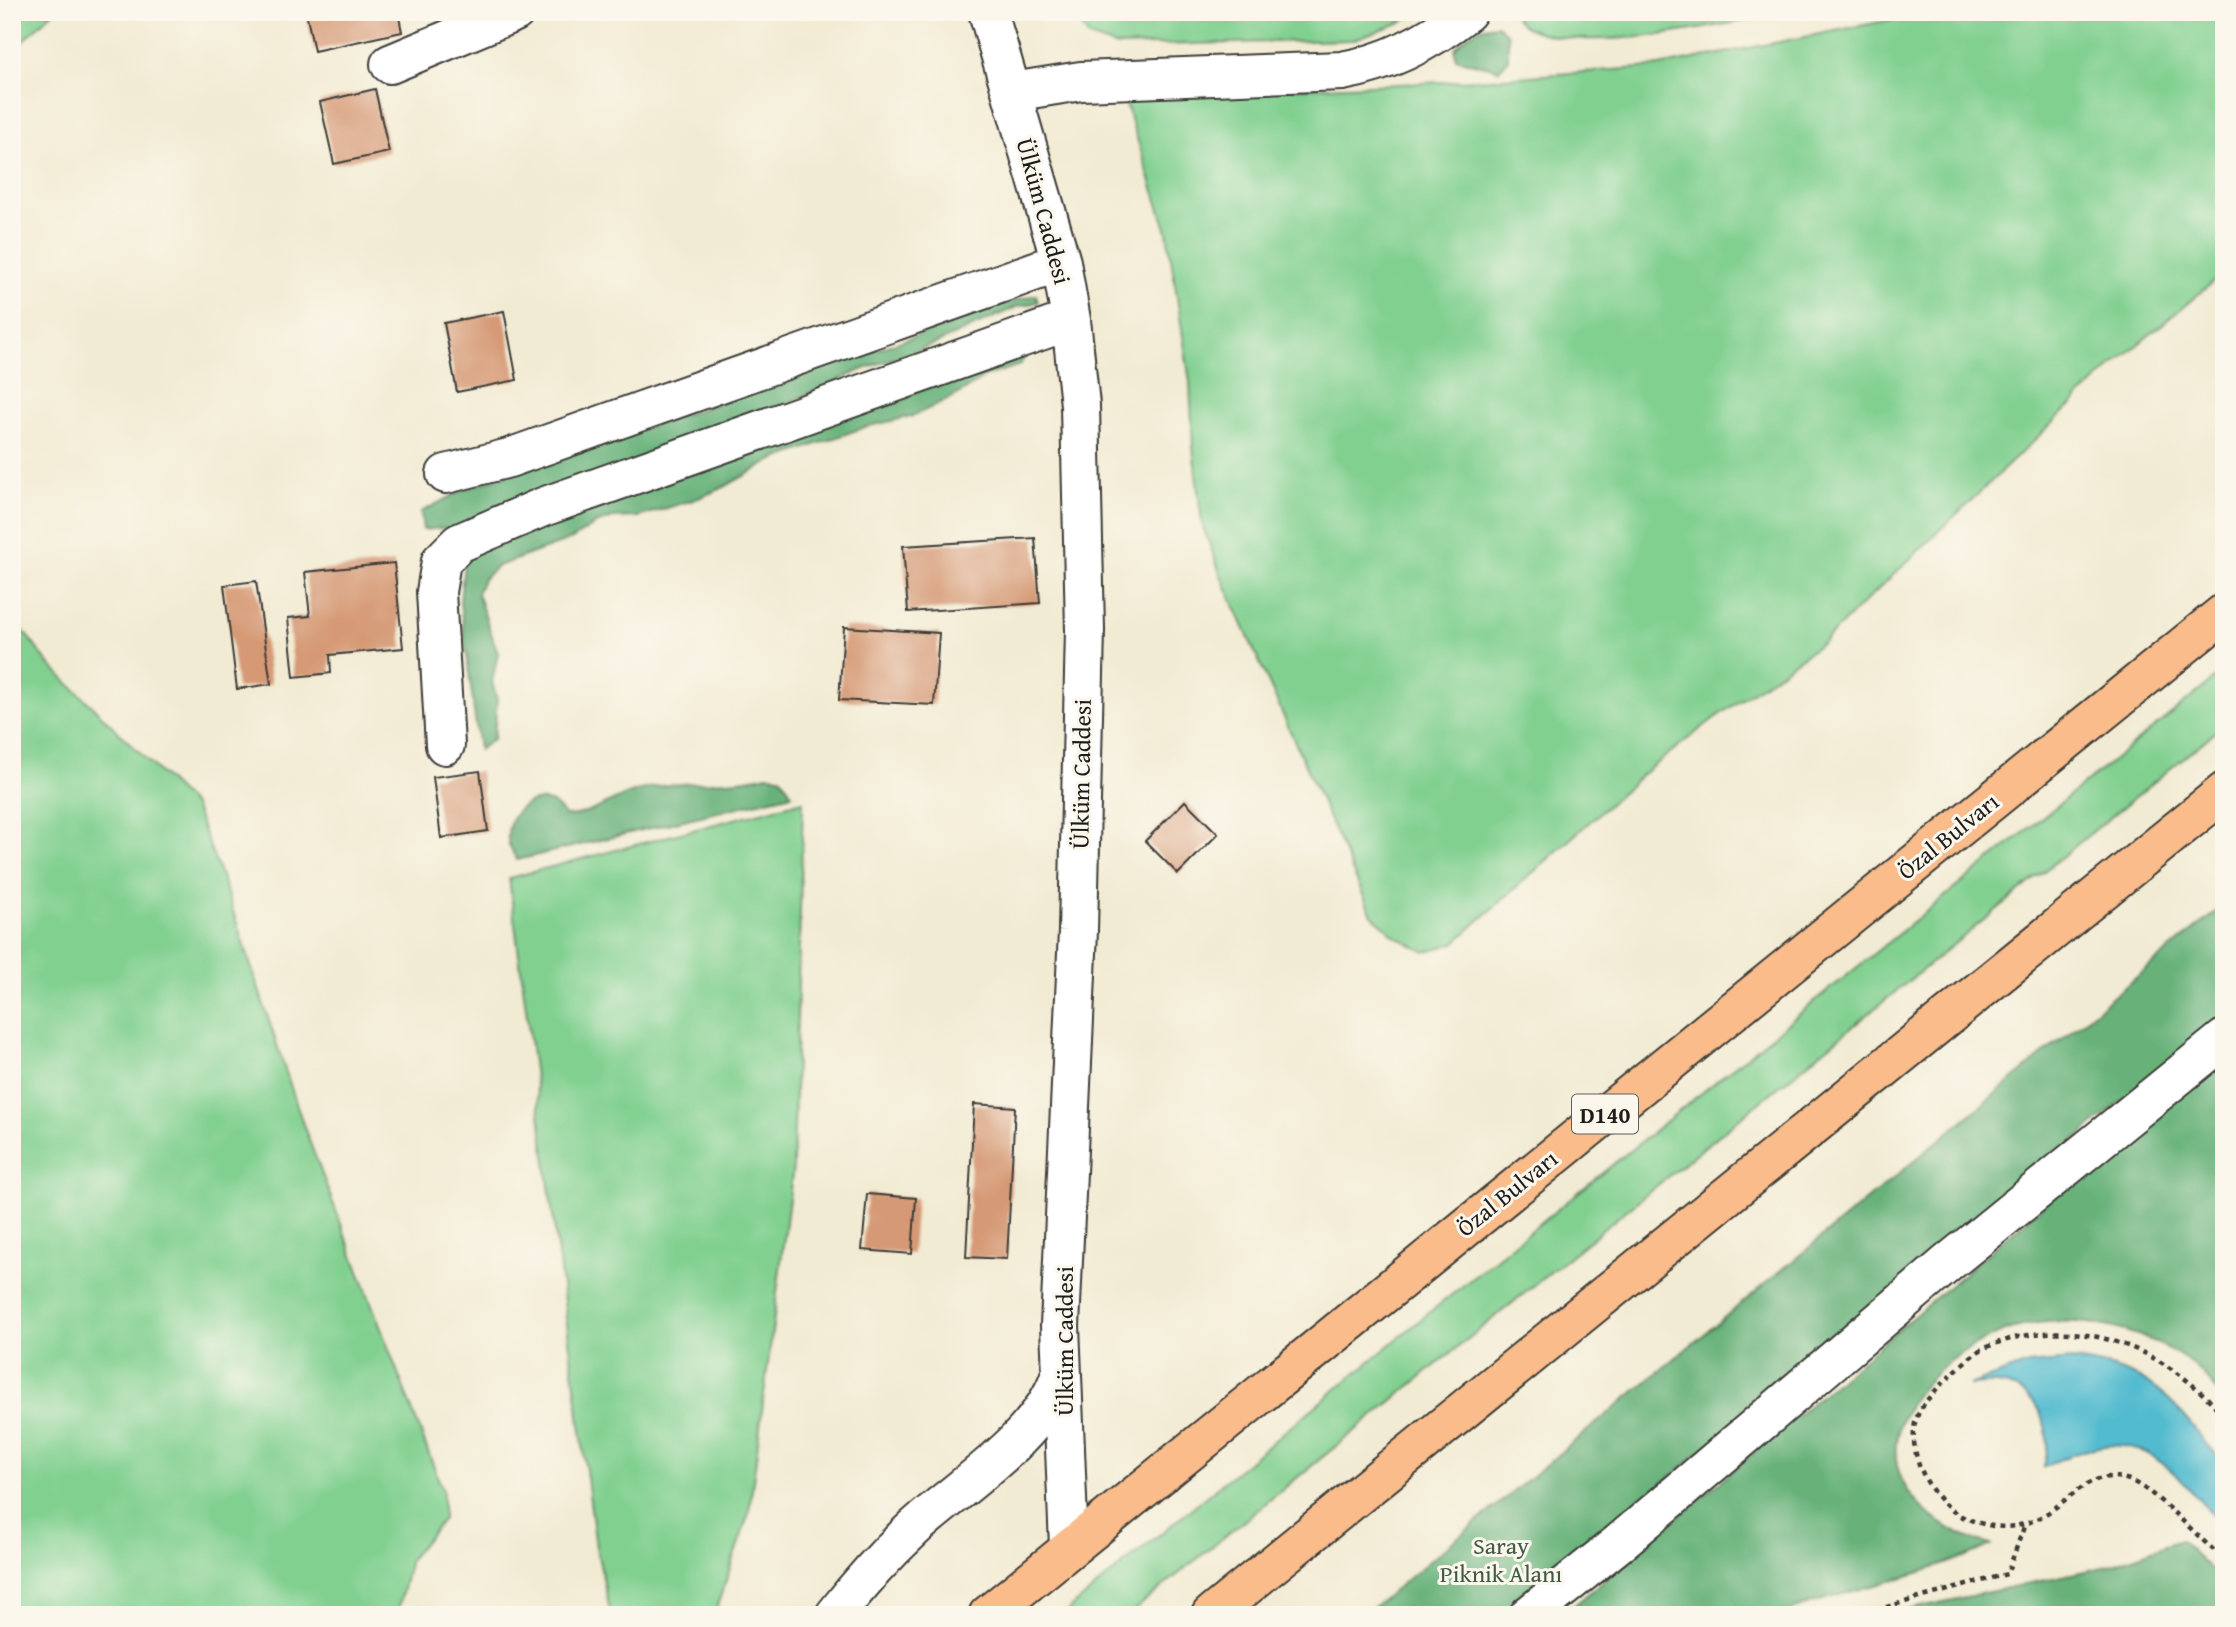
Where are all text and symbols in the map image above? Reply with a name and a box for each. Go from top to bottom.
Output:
street label: Ülküm Caddesi [1008,134,1080,288]
street label: Ülküm Caddesi [1062,698,1100,849]
street label: Özal Bulvarı [1890,784,2006,888]
road number: D140 [1572,1094,1638,1134]
street label: Özal Bulvarı [1449,1141,1565,1245]
street label: Ülküm Caddesi [1047,1266,1082,1416]
park label: Saray Piknik Alanı [1440,1528,1562,1591]

